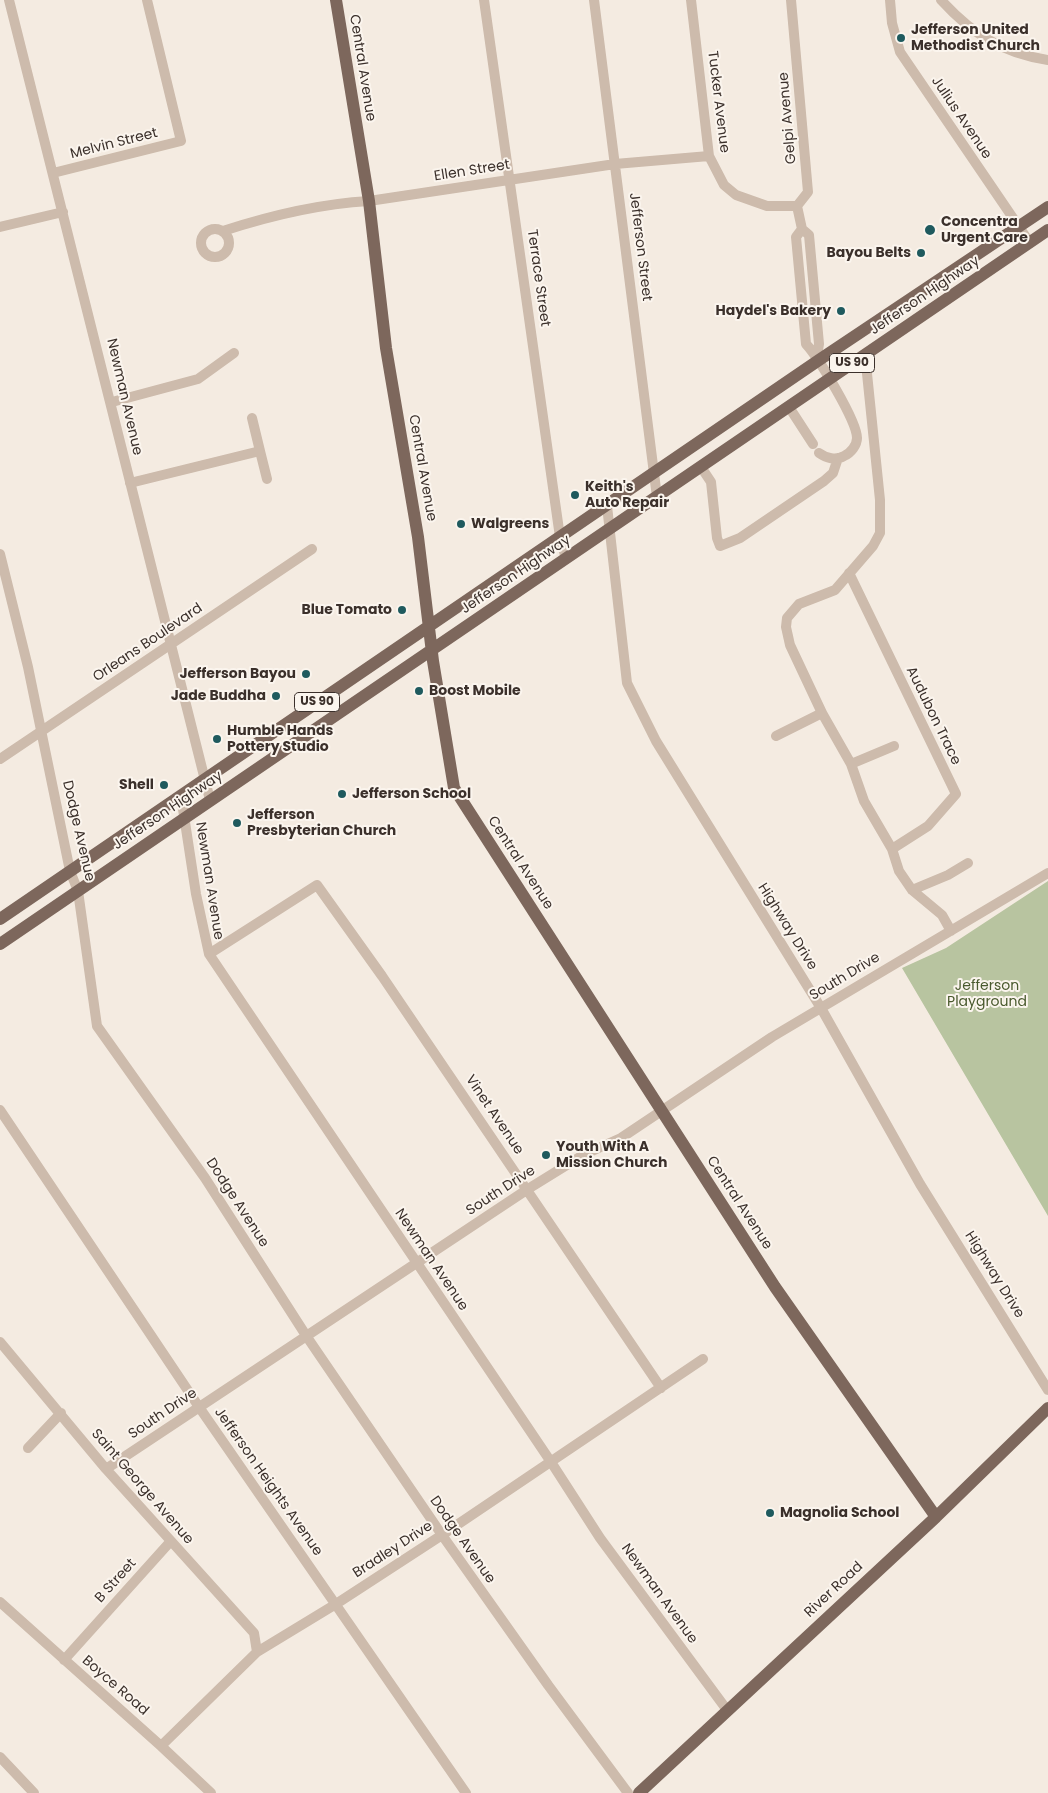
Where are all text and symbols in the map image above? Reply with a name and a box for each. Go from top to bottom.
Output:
street label: Central Avenue [345,13,379,123]
place label: Jefferson United Methodist Church [911,22,1040,54]
marker: Jefferson United Methodist Church [895,32,907,44]
street label: Tucker Avenue [703,50,733,154]
street label: Gelpi Avenue [776,71,800,165]
street label: Julius Avenue [927,74,995,162]
street label: Melvin Street [69,125,159,163]
street label: Ellen Street [433,157,511,185]
street label: Jefferson Street [625,192,655,302]
place label: Concentra Urgent Care [941,214,1028,246]
marker: Concentra Urgent Care [923,223,937,237]
street label: Terrace Street [523,228,553,328]
place label: Bayou Belts [827,245,911,261]
marker: Bayou Belts [915,247,927,259]
street label: Jefferson Highway [867,253,983,339]
place label: Haydel's Bakery [715,303,831,319]
marker: Haydel's Bakery [835,305,847,317]
street label: Newman Avenue [102,337,146,457]
road number: US 90 [830,353,874,372]
street label: Central Avenue [404,413,440,523]
place label: Keith's Auto Repair [585,479,669,512]
marker: Keith's Auto Repair [569,489,581,501]
place label: Walgreens [471,516,549,532]
marker: Walgreens [455,518,467,530]
street label: Jefferson Highway [458,532,574,618]
street label: Orleans Boulevard [90,600,206,686]
place label: Blue Tomato [301,602,392,618]
marker: Blue Tomato [396,604,408,616]
street label: Audubon Trace [902,664,964,768]
place label: Jefferson Bayou [180,666,296,682]
marker: Jefferson Bayou [300,668,312,680]
place label: Boost Mobile [429,683,521,699]
marker: Boost Mobile [413,685,425,697]
place label: Jade Buddha [171,688,266,704]
marker: Jade Buddha [270,690,282,702]
road number: US 90 [294,692,340,712]
place label: Humble Hands Pottery Studio [227,723,333,756]
marker: Humble Hands Pottery Studio [211,733,223,745]
street label: Jefferson Highway [110,768,226,854]
place label: Shell [119,777,154,793]
street label: Dodge Avenue [58,779,98,883]
marker: Shell [158,779,170,791]
place label: Jefferson School [352,786,471,802]
marker: Jefferson School [336,788,348,800]
place label: Jefferson Presbyterian Church [247,807,396,840]
street label: Central Avenue [484,813,556,913]
marker: Jefferson Presbyterian Church [231,817,243,829]
street label: Newman Avenue [191,821,227,941]
street label: Highway Drive [754,880,820,974]
street label: South Drive [807,949,883,1005]
park label: Jefferson Playground [947,978,1027,1010]
street label: Vinet Avenue [461,1072,527,1158]
place label: Youth With A Mission Church [556,1139,667,1172]
marker: Youth With A Mission Church [540,1149,552,1161]
street label: Central Avenue [703,1153,775,1253]
street label: Dodge Avenue [202,1155,272,1251]
street label: South Drive [463,1162,539,1220]
street label: Newman Avenue [391,1206,471,1314]
street label: Highway Drive [961,1228,1027,1322]
street label: South Drive [126,1385,200,1443]
street label: Jefferson Heights Avenue [210,1405,326,1559]
street label: Saint George Avenue [87,1426,197,1548]
street label: Dodge Avenue [426,1493,498,1587]
place label: Magnolia School [780,1505,899,1521]
marker: Magnolia School [764,1507,776,1519]
street label: Bradley Drive [350,1518,436,1582]
street label: Newman Avenue [617,1541,701,1647]
street label: B Street [92,1556,140,1606]
street label: River Road [801,1559,867,1621]
street label: Boyce Road [78,1653,152,1719]

